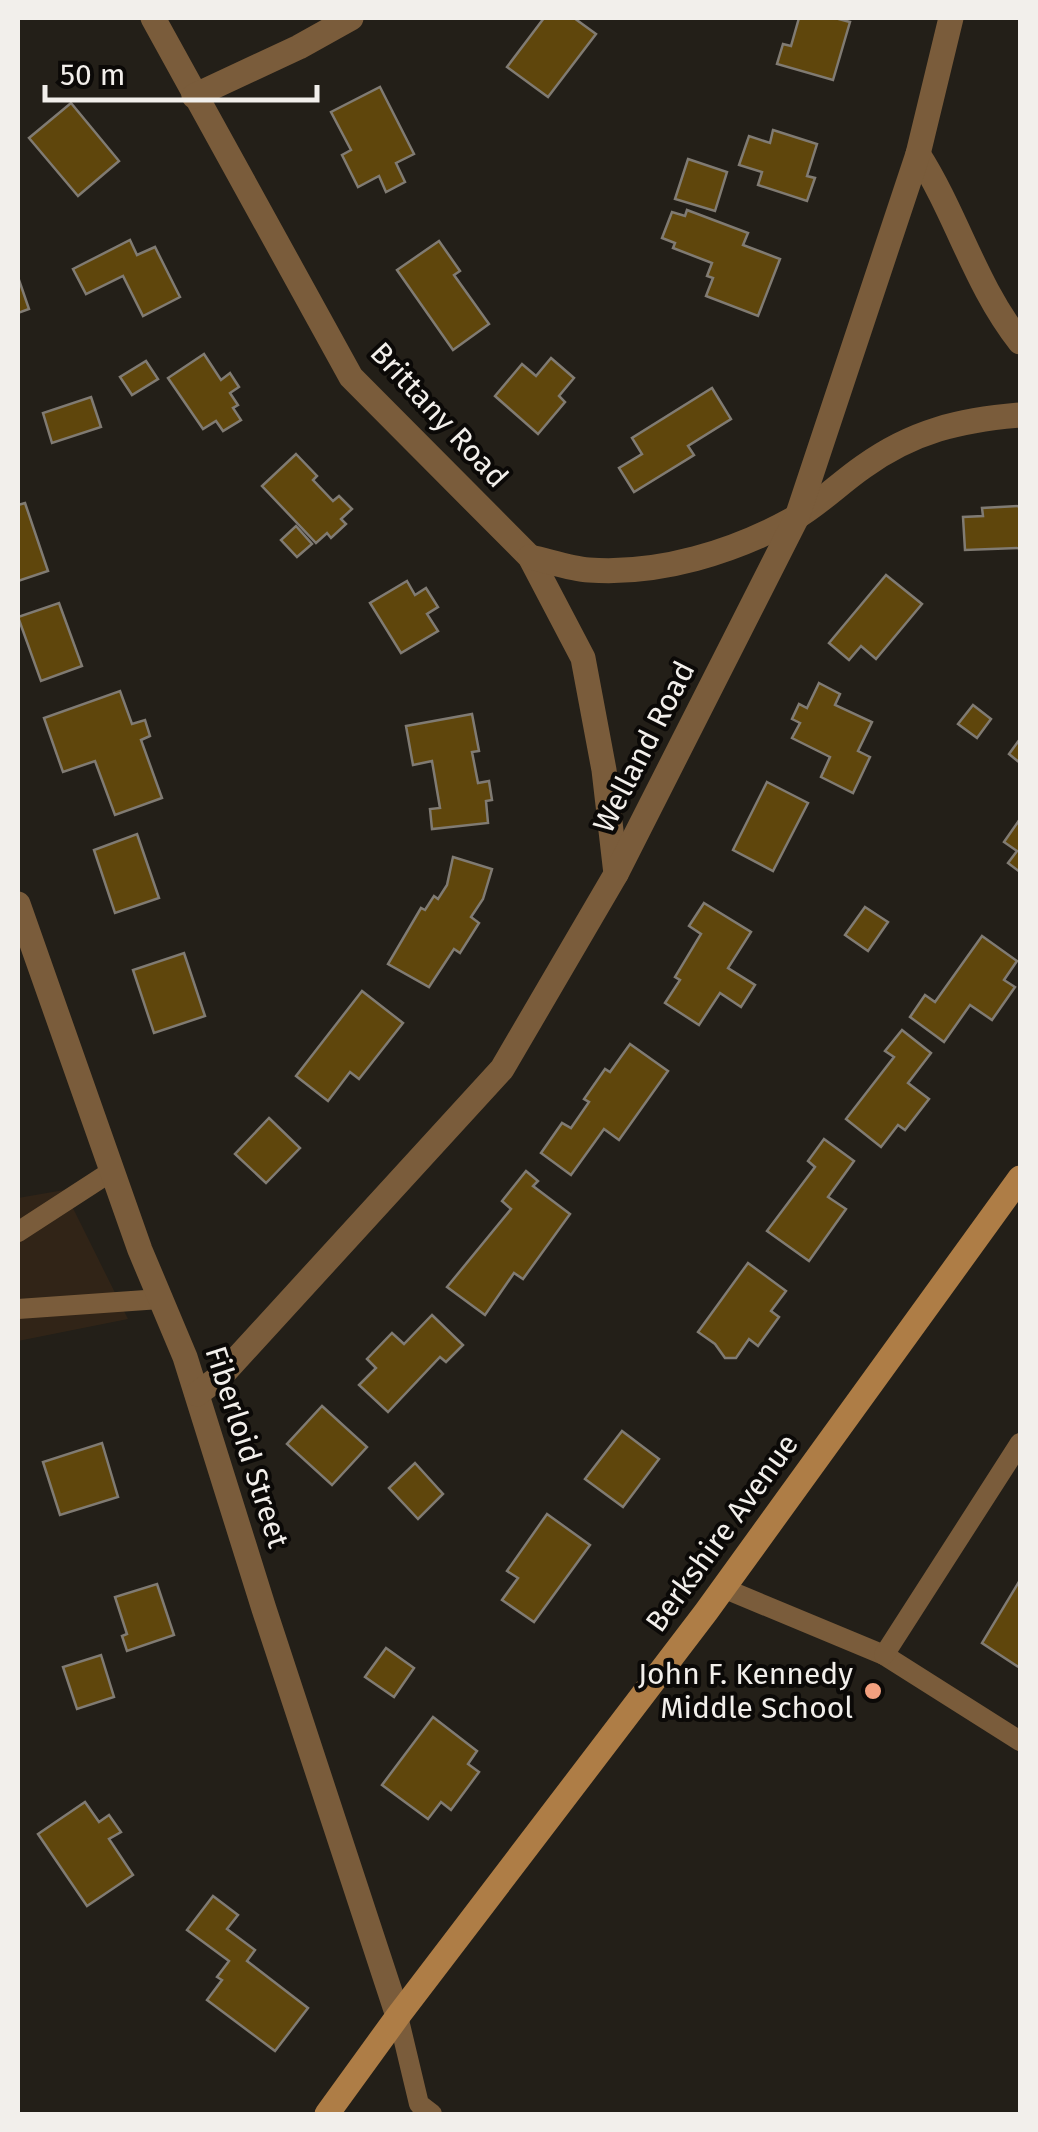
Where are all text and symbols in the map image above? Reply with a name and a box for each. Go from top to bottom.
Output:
scale bar [45,40,318,102]
text: 50 m [60,57,125,93]
street label: Brittany Road [363,335,515,495]
street label: Welland Road [585,655,703,839]
street label: Fiberloid Street [197,1342,297,1552]
street label: Berkshire Avenue [638,1427,806,1639]
place label: John F. Kennedy Middle School [638,1656,853,1726]
marker: John F. Kennedy Middle School [862,1680,884,1702]

